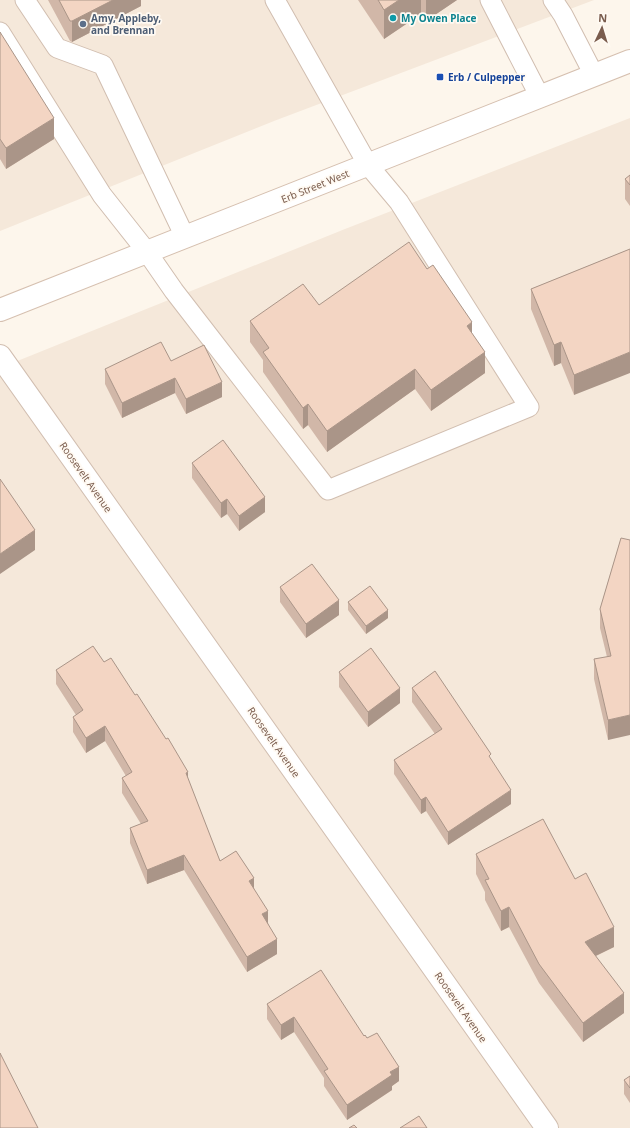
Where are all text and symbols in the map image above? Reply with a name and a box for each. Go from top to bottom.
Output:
north arrow [582,8,622,48]
text: N [598,10,608,25]
place label: Amy, Appleby, and Brennan [91,11,161,37]
place label: My Owen Place [401,11,477,25]
marker: My Owen Place [388,13,398,23]
marker: Amy, Appleby, and Brennan [78,19,88,29]
place label: Erb / Culpepper [448,70,526,84]
marker: Erb / Culpepper [435,72,445,82]
street label: Erb Street West [279,166,351,206]
street label: Roosevelt Avenue [56,439,116,515]
street label: Roosevelt Avenue [244,704,304,780]
street label: Roosevelt Avenue [431,969,491,1045]

